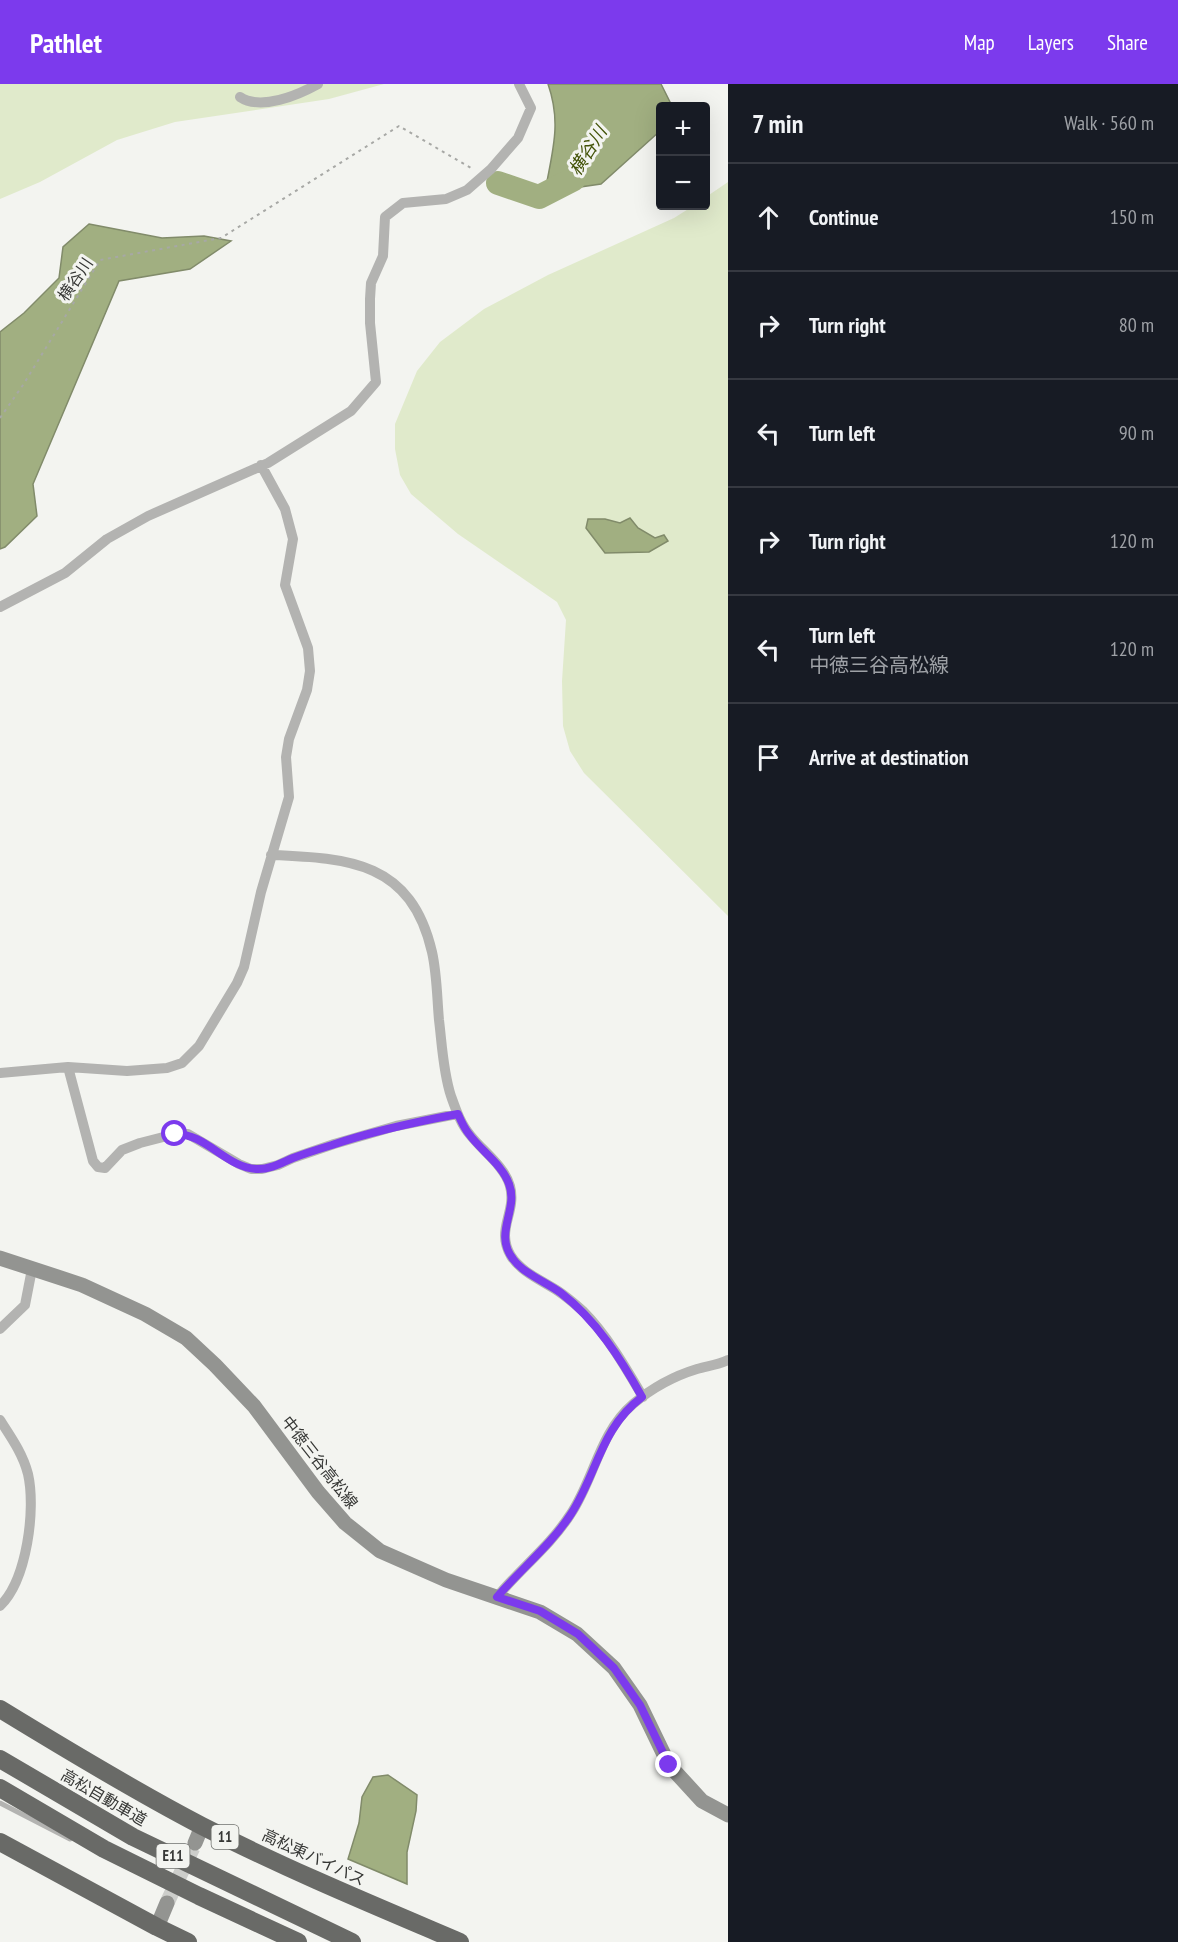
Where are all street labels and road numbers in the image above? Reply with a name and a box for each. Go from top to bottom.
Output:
street label: 横谷川 [53,254,97,304]
street label: 中徳三谷高松線 [278,1412,362,1512]
street label: 高松自動車道 [57,1764,151,1830]
street label: 高松東バイパス [259,1824,369,1890]
road number: 11 [212,1825,238,1849]
road number: E11 [156,1844,190,1868]

